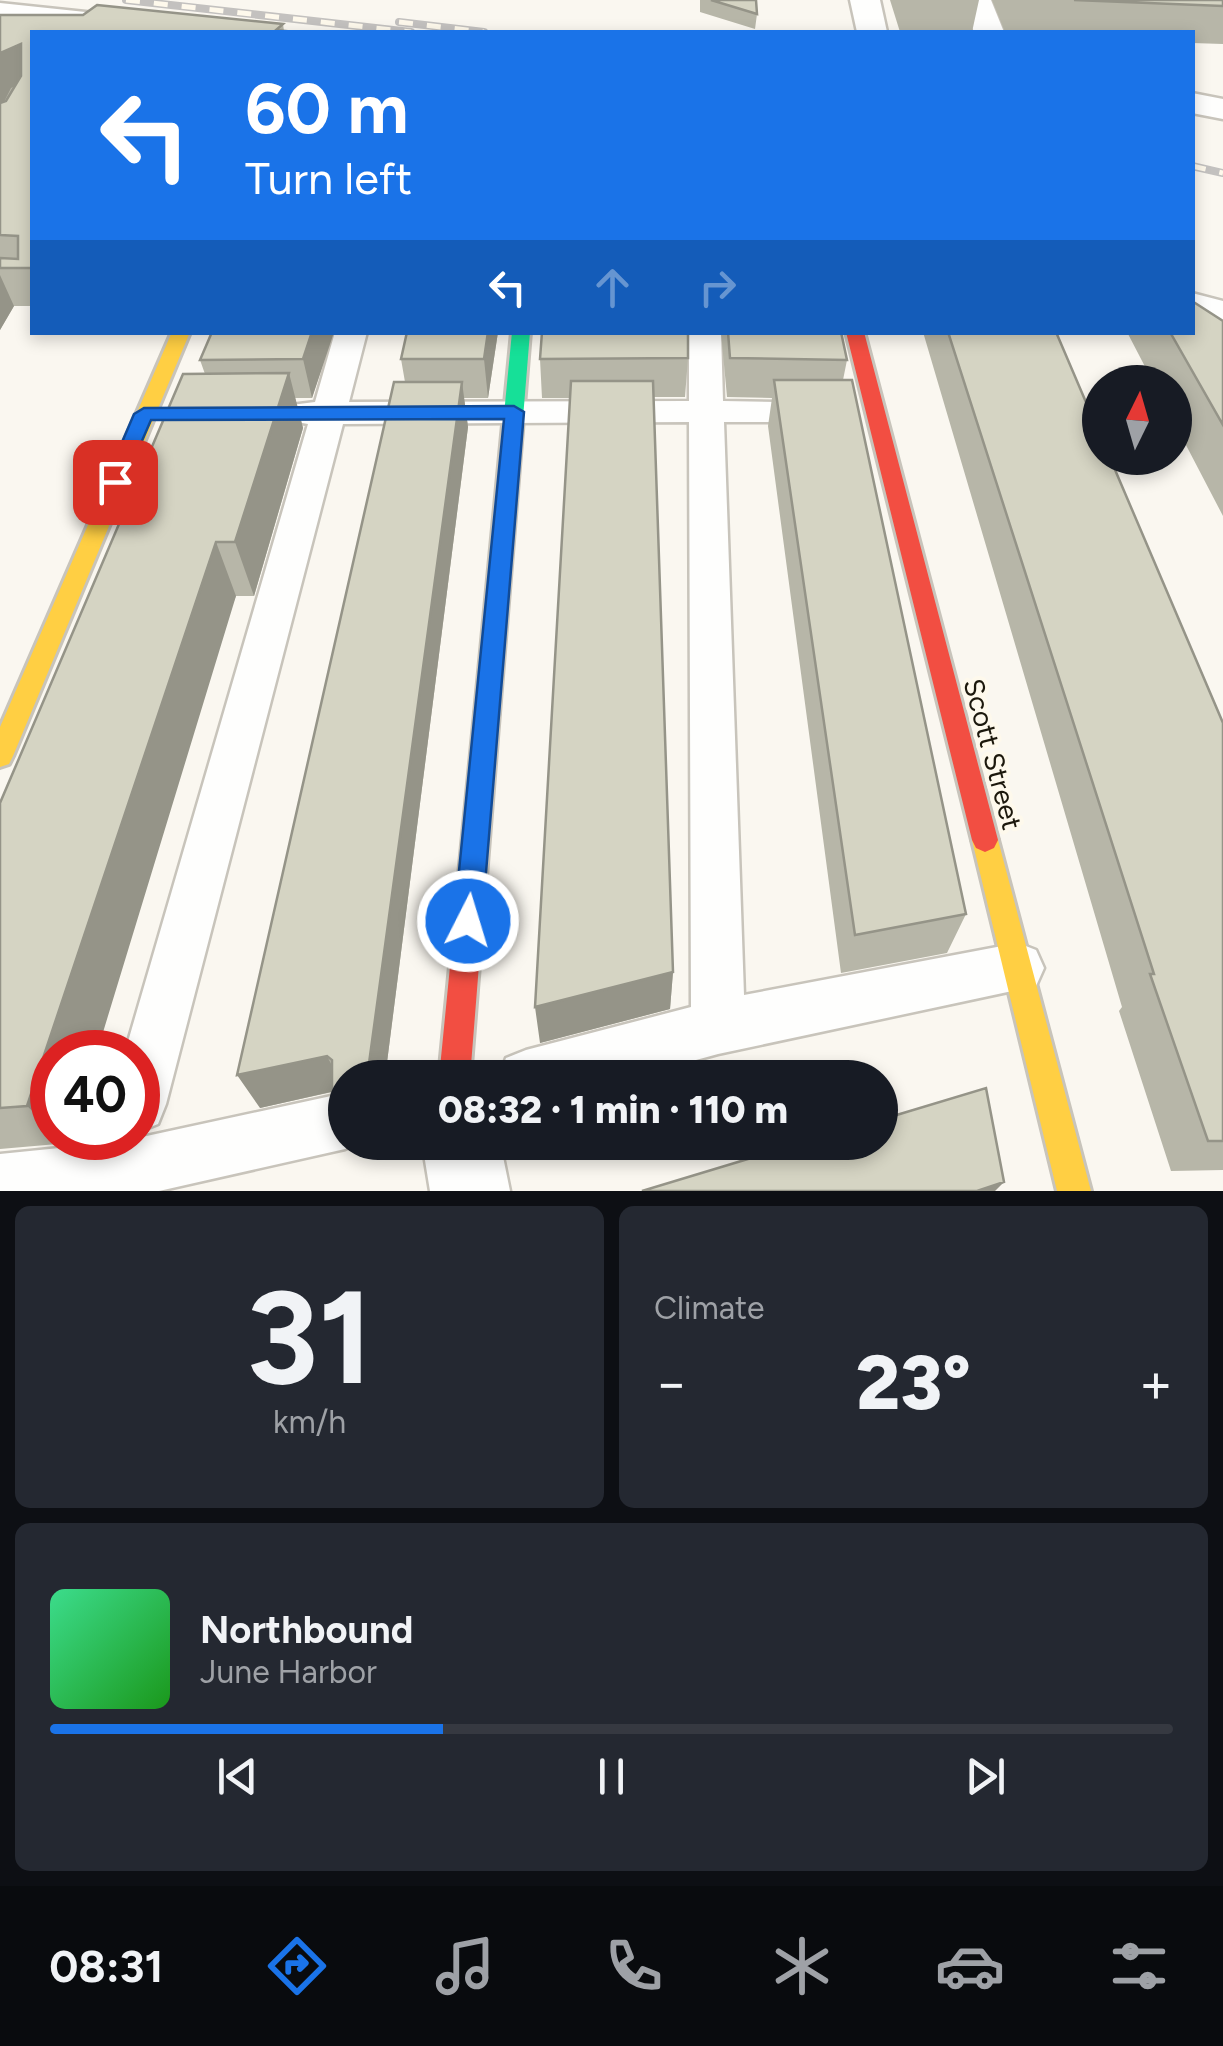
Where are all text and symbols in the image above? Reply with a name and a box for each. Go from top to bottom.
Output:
text: 60 m [245,66,409,151]
icon: left [80,70,210,200]
text: Turn left [245,151,412,205]
icon: left [480,260,535,315]
icon: ahead [585,260,640,315]
icon: right [690,260,745,315]
north arrow [1082,365,1192,475]
map controls [1082,365,1192,475]
pin [73,440,158,525]
icon: arrive [88,455,143,510]
street label: Scott Street [957,675,1029,833]
position arrow [416,869,520,973]
speed limit sign: 40 [30,1030,160,1160]
text: 08:32 · 1 min · 110 m [438,1087,788,1133]
text: 31 [246,1260,373,1416]
text: Climate [654,1289,765,1327]
text: 23° [856,1338,971,1428]
text: − [654,1350,688,1416]
text: + [1139,1350,1173,1416]
text: km/h [273,1403,346,1441]
text: Northbound [200,1607,413,1653]
text: June Harbor [200,1653,377,1691]
icon: previous [210,1749,265,1804]
icon: pause [584,1749,639,1804]
icon: next [958,1749,1013,1804]
icon: directions [262,1931,332,2001]
icon: music [430,1931,500,2001]
icon: phone [599,1931,669,2001]
icon: climate [767,1931,837,2001]
icon: car [935,1931,1005,2001]
icon: filters [1104,1931,1174,2001]
text: 08:31 [49,1939,163,1993]

